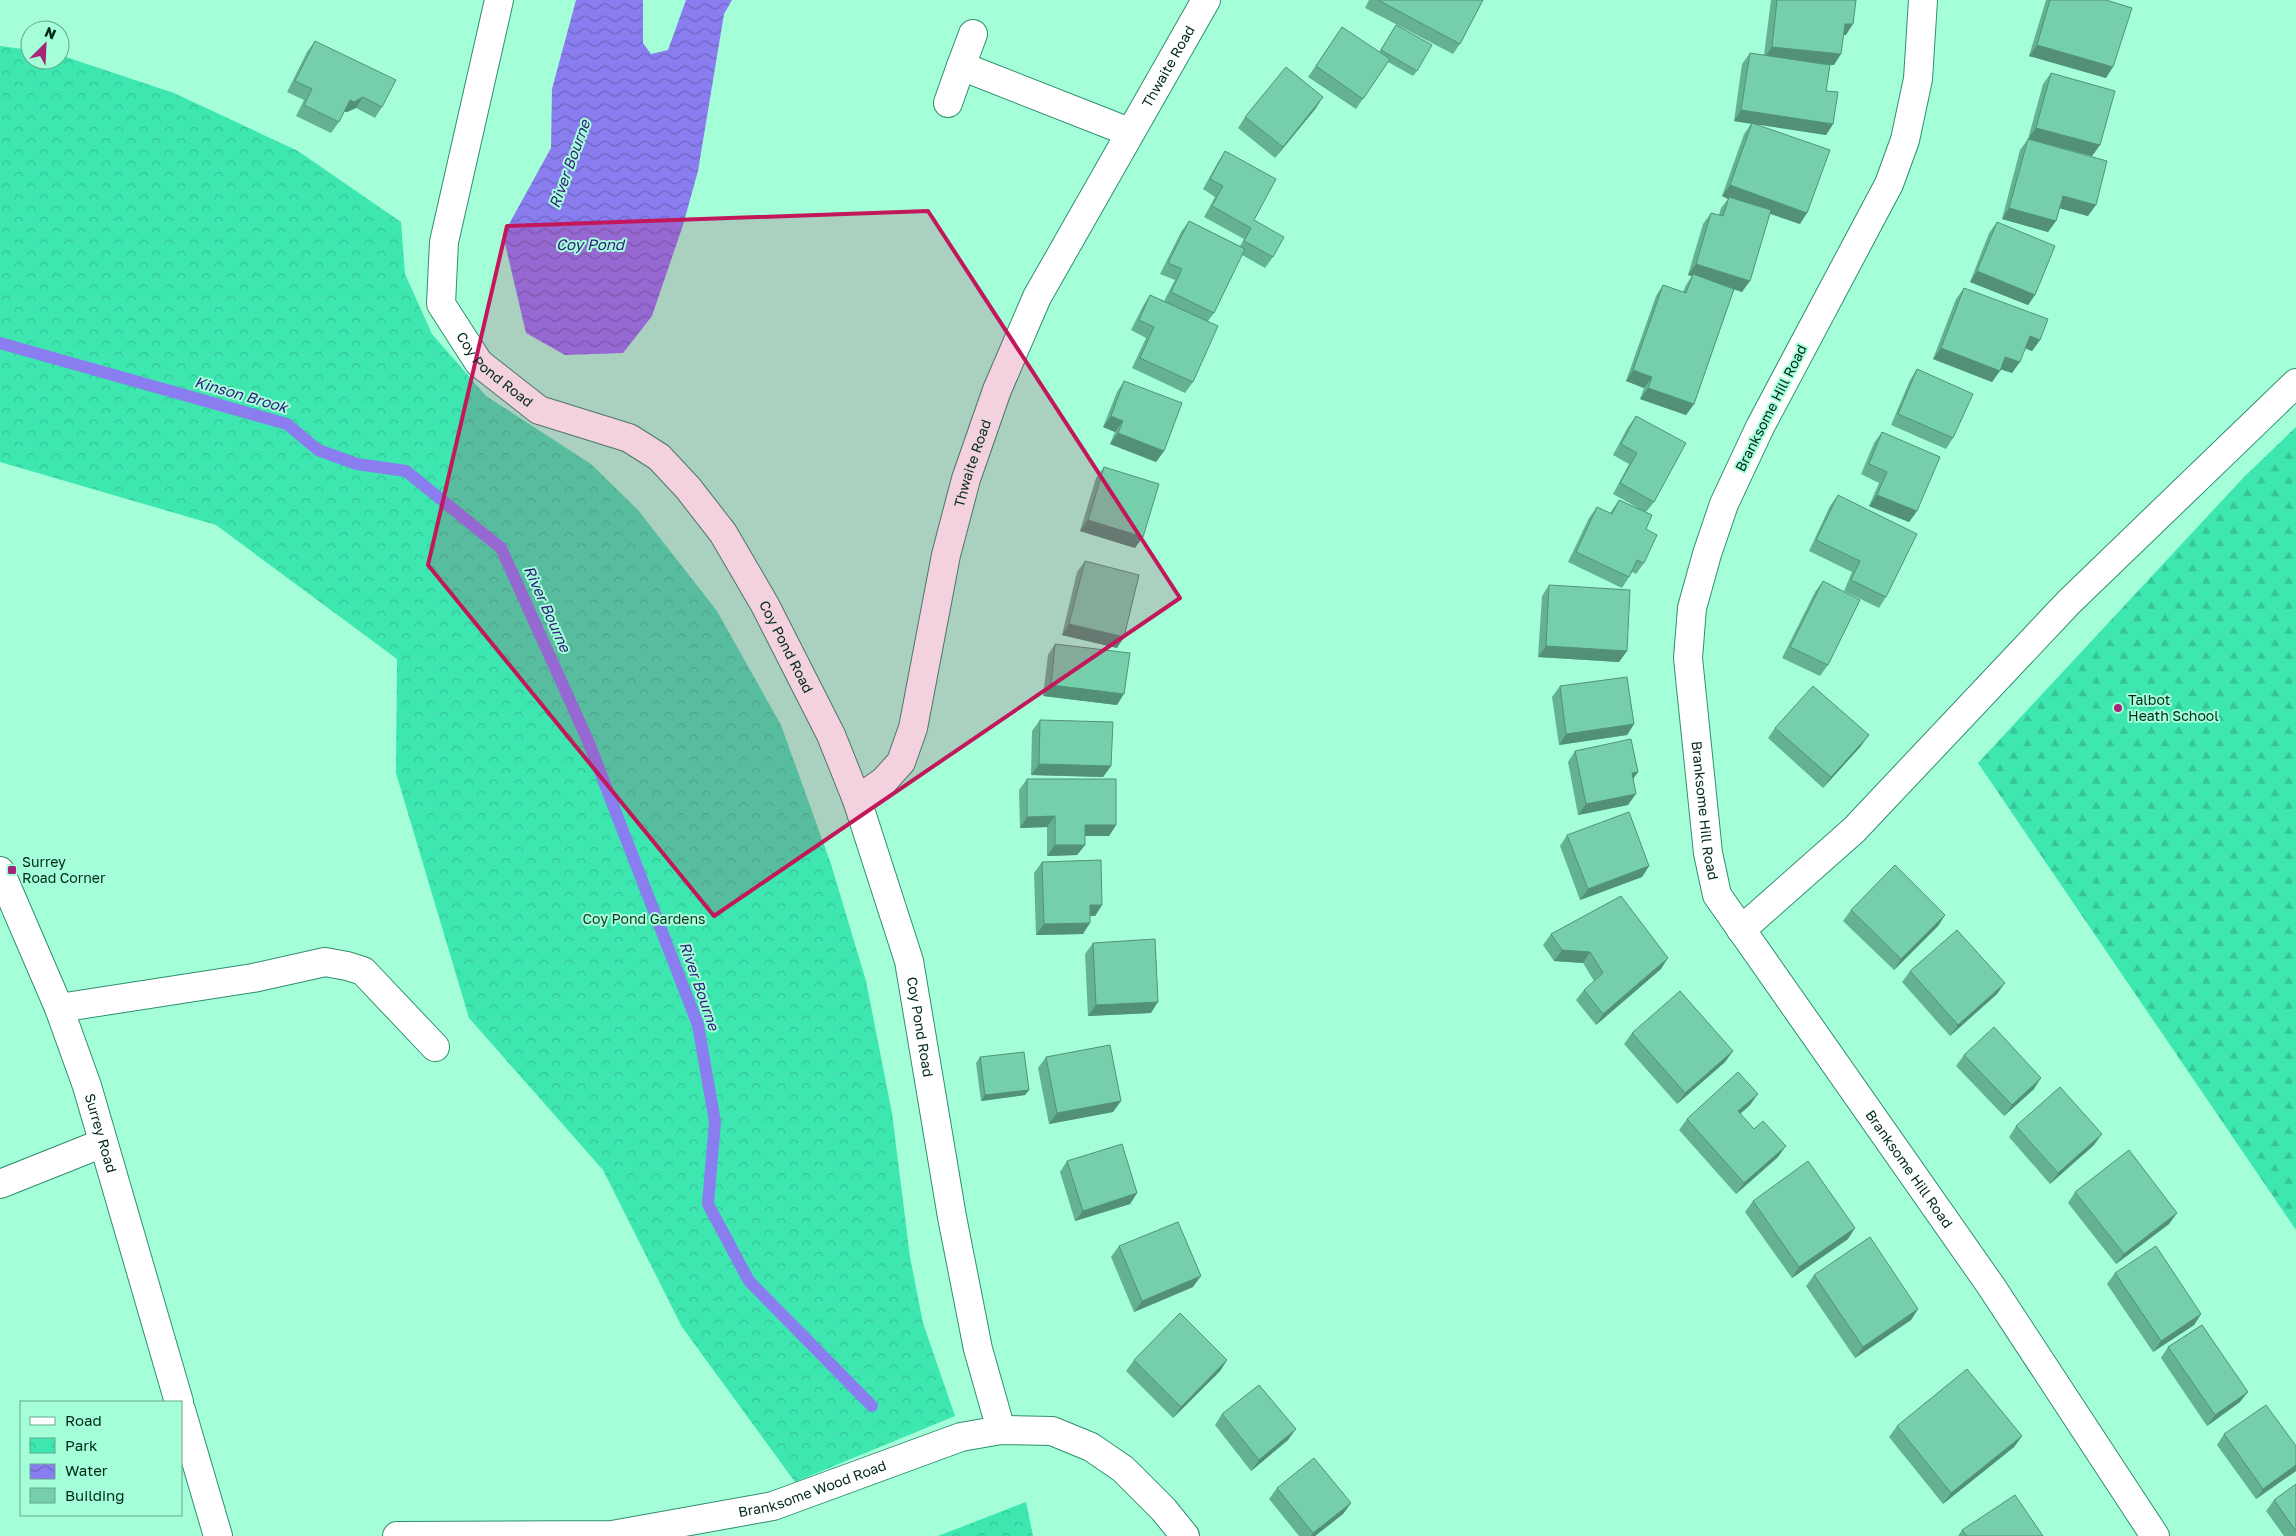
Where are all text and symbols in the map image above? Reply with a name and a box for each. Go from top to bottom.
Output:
north arrow [20,20,70,70]
street label: Thwaite Road [1138,22,1198,110]
text: N [42,23,59,43]
water label: River Bourne [545,116,594,210]
water label: Coy Pond [556,235,626,254]
street label: Coy Pond Road [453,329,537,410]
street label: Branksome Hill Road [1731,341,1810,474]
water label: Kinson Brook [193,372,291,416]
street label: Thwaite Road [950,417,994,509]
water label: River Bourne [521,563,575,656]
street label: Coy Pond Road [756,597,817,696]
place label: Talbot Heath School [2128,691,2219,724]
marker: Talbot Heath School [2112,702,2124,714]
street label: Branksome Hill Road [1689,740,1723,882]
place label: Surrey Road Corner [22,853,106,886]
marker: Surrey Road Corner [6,864,18,876]
park label: Coy Pond Gardens [583,910,706,927]
water label: River Bourne [676,939,724,1034]
street label: Coy Pond Road [904,975,937,1078]
street label: Surrey Road [82,1091,121,1175]
street label: Branksome Hill Road [1862,1106,1957,1231]
legend [20,1401,182,1516]
text: Road [65,1411,102,1429]
text: Park [65,1436,98,1454]
street label: Branksome Wood Road [737,1456,888,1520]
text: Water [65,1461,108,1479]
text: Building [65,1486,125,1504]

